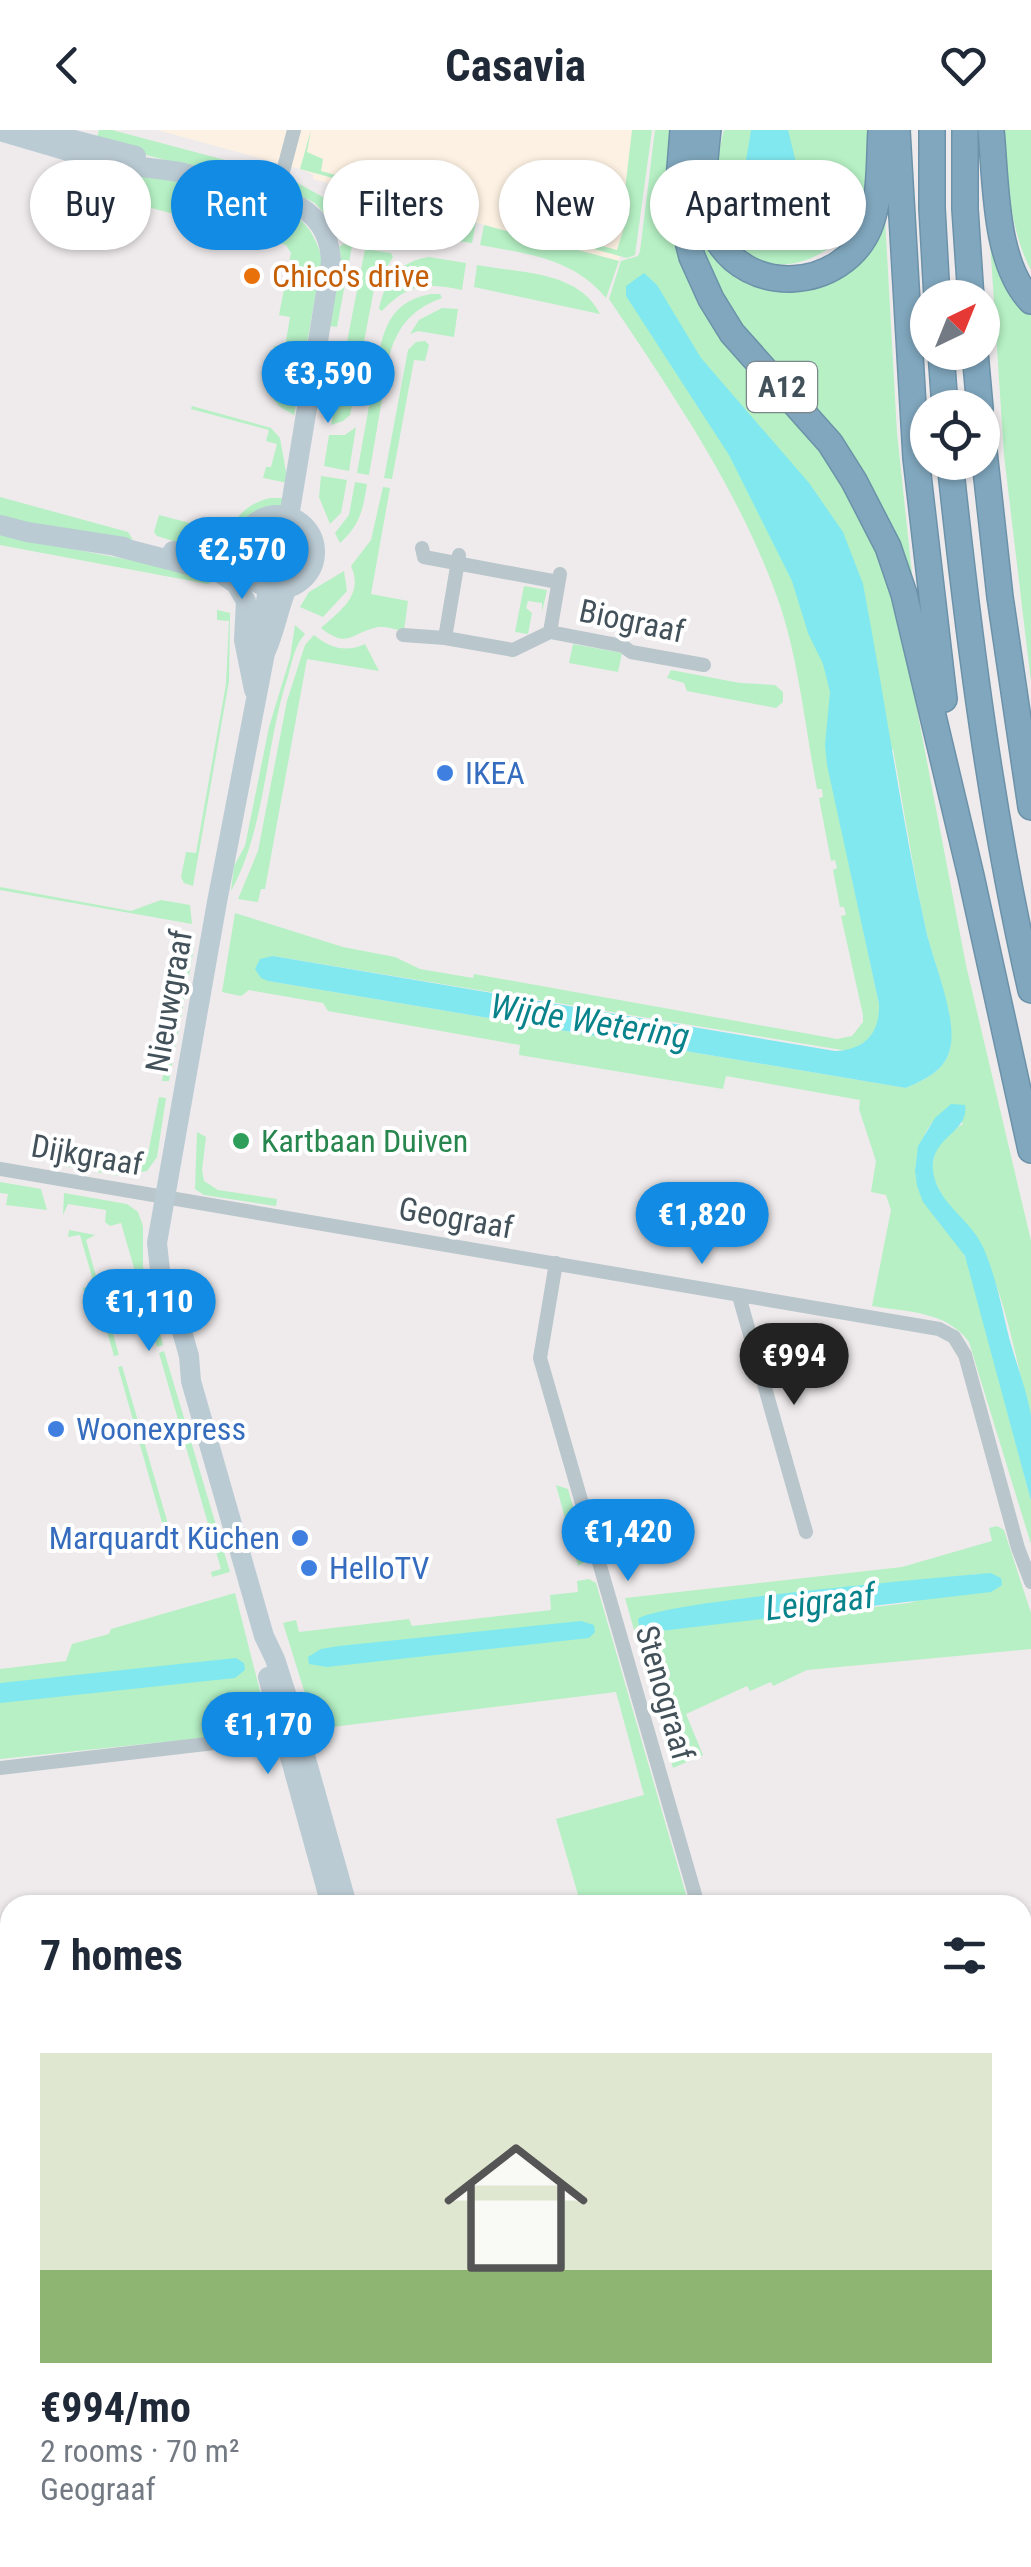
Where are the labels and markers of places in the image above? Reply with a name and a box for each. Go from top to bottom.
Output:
place label: Chico's drive [272,257,429,295]
marker: Chico's drive [241,265,263,287]
pin: €3,590 [247,341,409,426]
pin: €2,570 [161,517,323,602]
place label: IKEA [465,754,525,792]
marker: IKEA [434,762,456,784]
place label: Kartbaan Duiven [261,1122,468,1160]
marker: Kartbaan Duiven [230,1130,252,1152]
pin: €1,820 [621,1182,783,1267]
pin: €1,110 [68,1269,230,1354]
pin: €994 [735,1323,853,1408]
place label: Woonexpress [76,1410,246,1448]
marker: Woonexpress [45,1418,67,1440]
pin: €1,420 [547,1499,709,1584]
place label: Marquardt Küchen [49,1519,280,1557]
marker: Marquardt Küchen [289,1527,311,1549]
place label: HelloTV [329,1549,430,1587]
marker: HelloTV [298,1557,320,1579]
pin: €1,170 [187,1692,349,1777]

